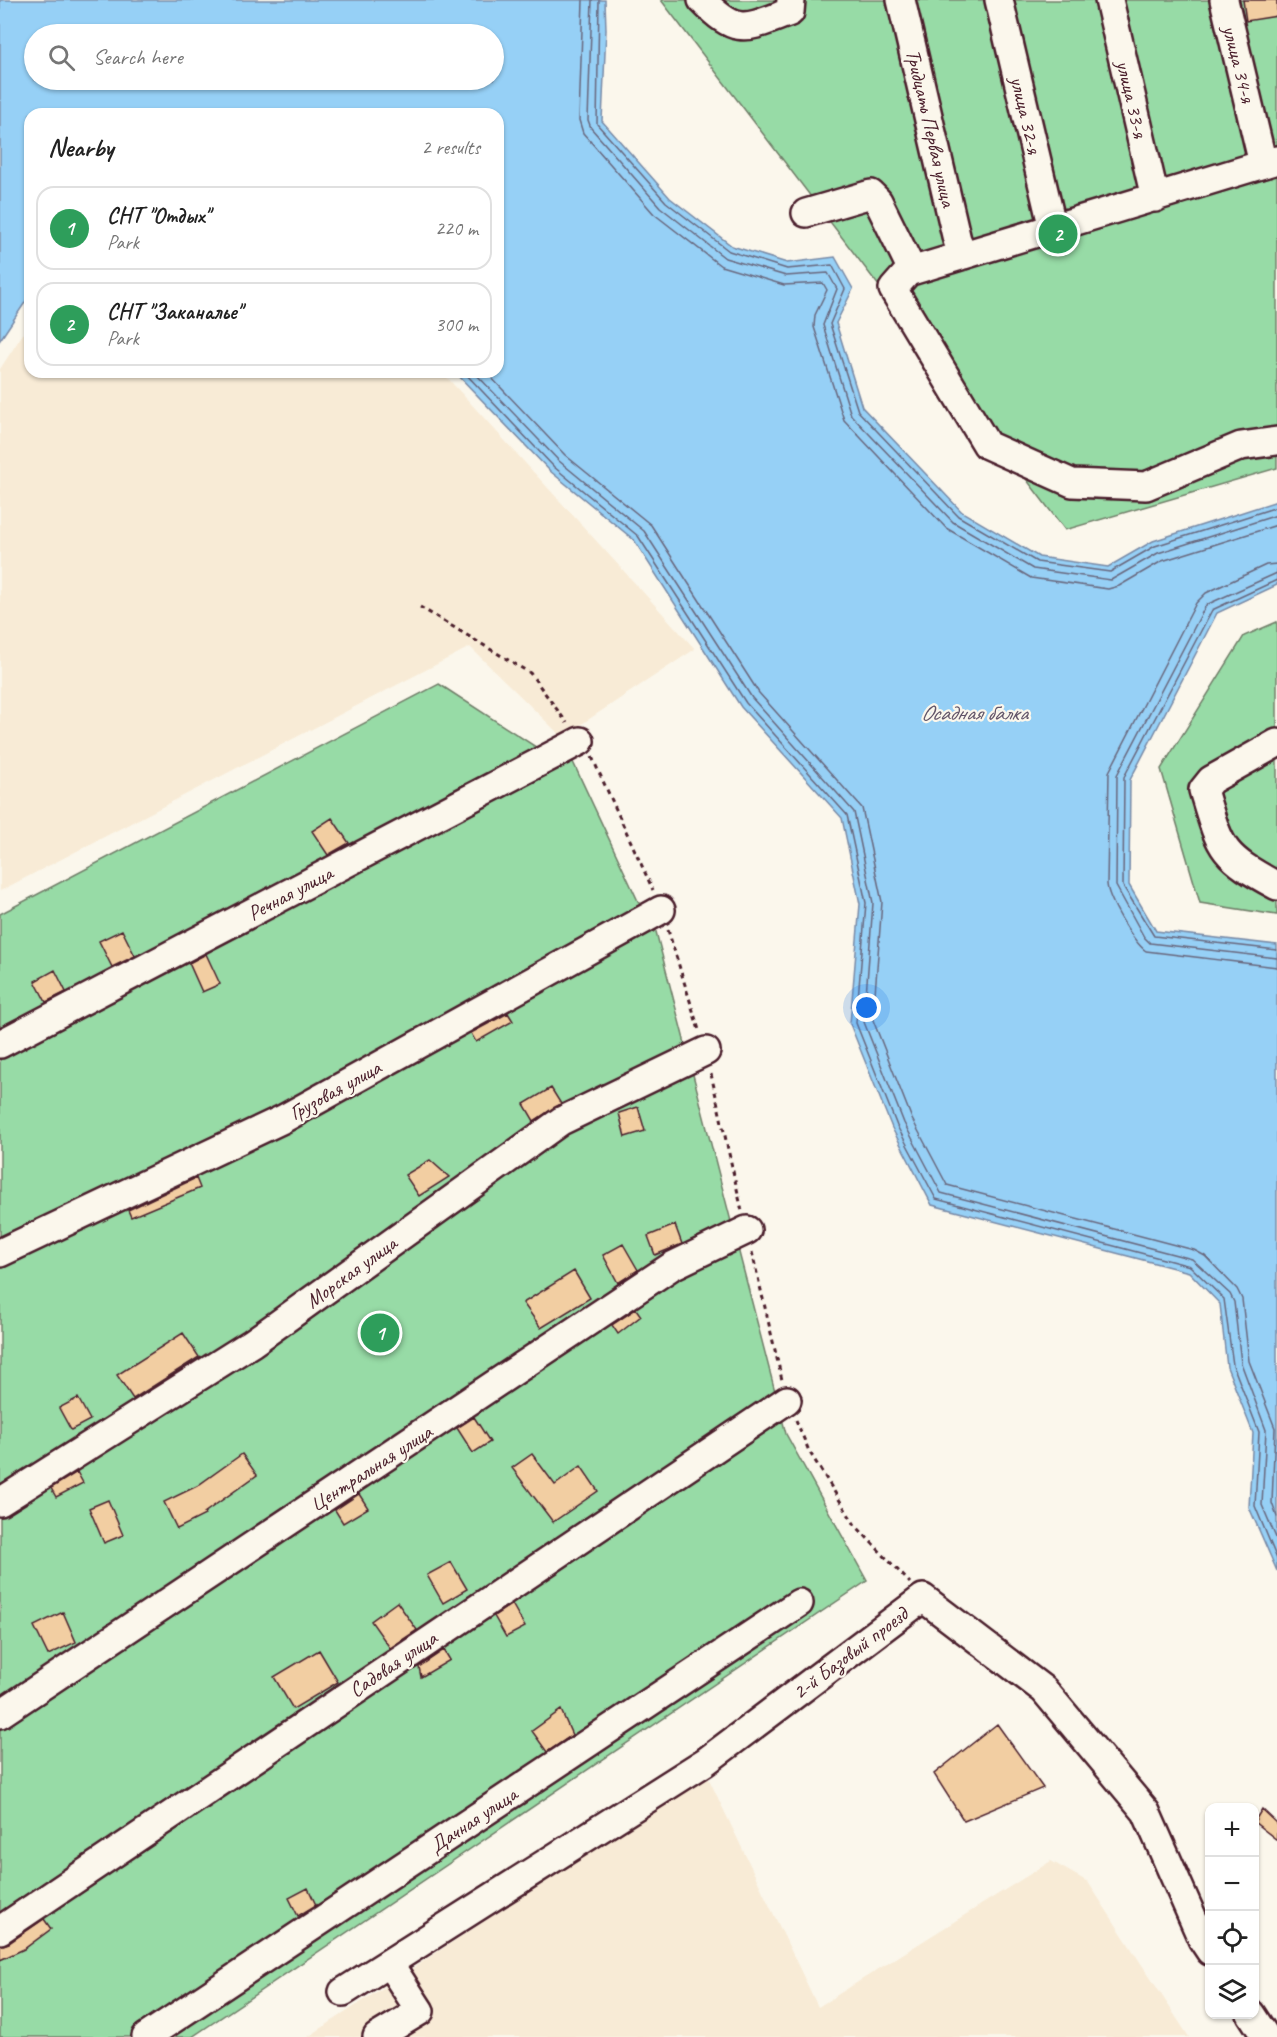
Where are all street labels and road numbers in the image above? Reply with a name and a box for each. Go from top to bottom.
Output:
street label: улица 34-я [1216,21,1261,107]
street label: Тридцать Первая улица [900,47,962,211]
street label: улица 33-я [1110,56,1154,142]
street label: улица 32-я [1004,72,1048,158]
street label: Речная улица [243,859,339,926]
street label: Грузовая улица [285,1053,387,1126]
street label: Морская улица [300,1229,404,1314]
street label: Центральная улица [305,1418,439,1517]
street label: 2-й Базовый проезд [787,1600,916,1706]
street label: Садовая улица [344,1624,444,1703]
street label: Дачная улица [424,1780,524,1859]

